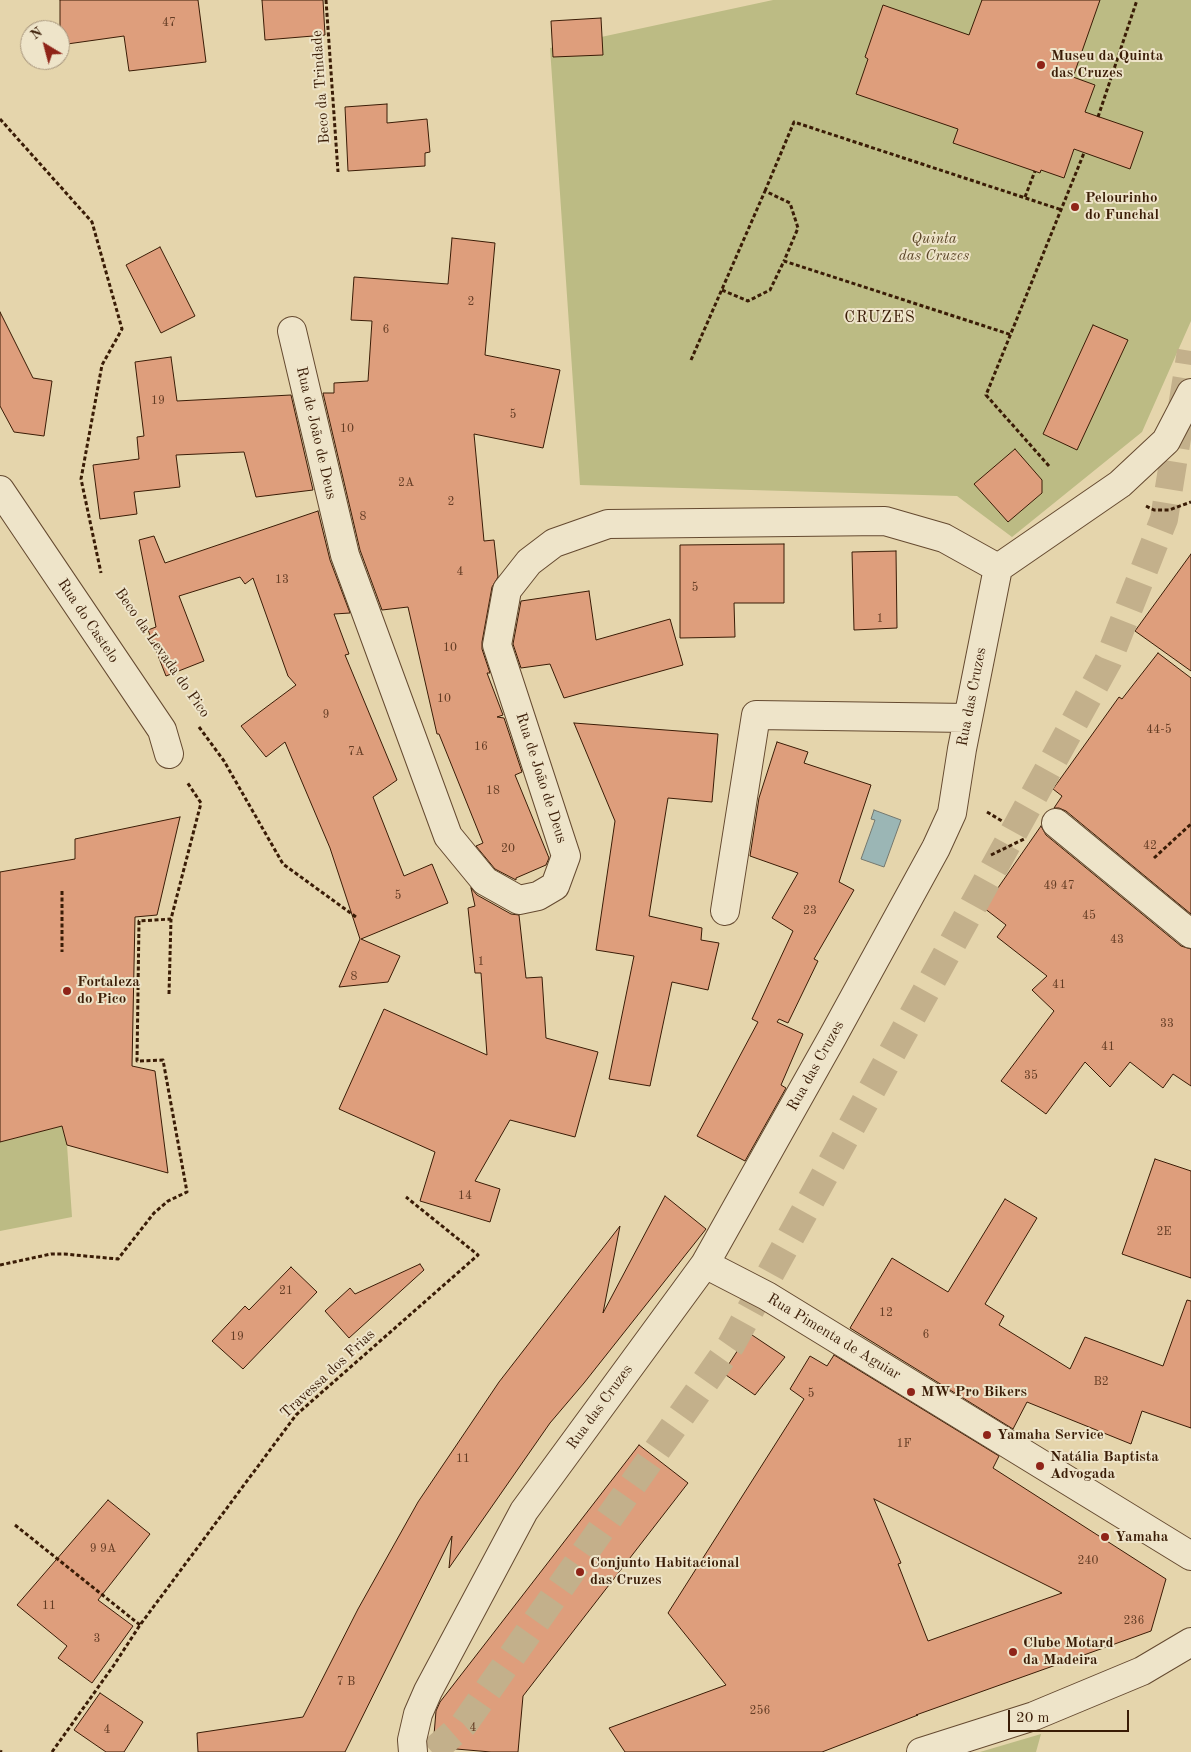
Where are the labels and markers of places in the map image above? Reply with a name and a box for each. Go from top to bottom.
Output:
place label: Museu da Quinta das Cruzes [1051,47,1163,82]
marker: Museu da Quinta das Cruzes [1035,59,1047,71]
place label: Pelourinho do Funchal [1085,189,1159,224]
marker: Pelourinho do Funchal [1069,201,1081,213]
place label: Fortaleza do Pico [77,973,140,1008]
marker: Fortaleza do Pico [61,985,73,997]
place label: MW Pro Bikers [921,1383,1027,1401]
marker: MW Pro Bikers [905,1386,917,1398]
place label: Yamaha Service [997,1426,1104,1444]
marker: Yamaha Service [981,1429,993,1441]
place label: Natália Baptista Advogada [1050,1448,1159,1483]
marker: Natália Baptista Advogada [1034,1460,1046,1472]
place label: Yamaha [1115,1528,1168,1546]
marker: Yamaha [1099,1531,1111,1543]
place label: Conjunto Habitacional das Cruzes [590,1554,739,1589]
marker: Conjunto Habitacional das Cruzes [574,1566,586,1578]
place label: Clube Motard da Madeira [1023,1634,1114,1669]
marker: Clube Motard da Madeira [1007,1646,1019,1658]

